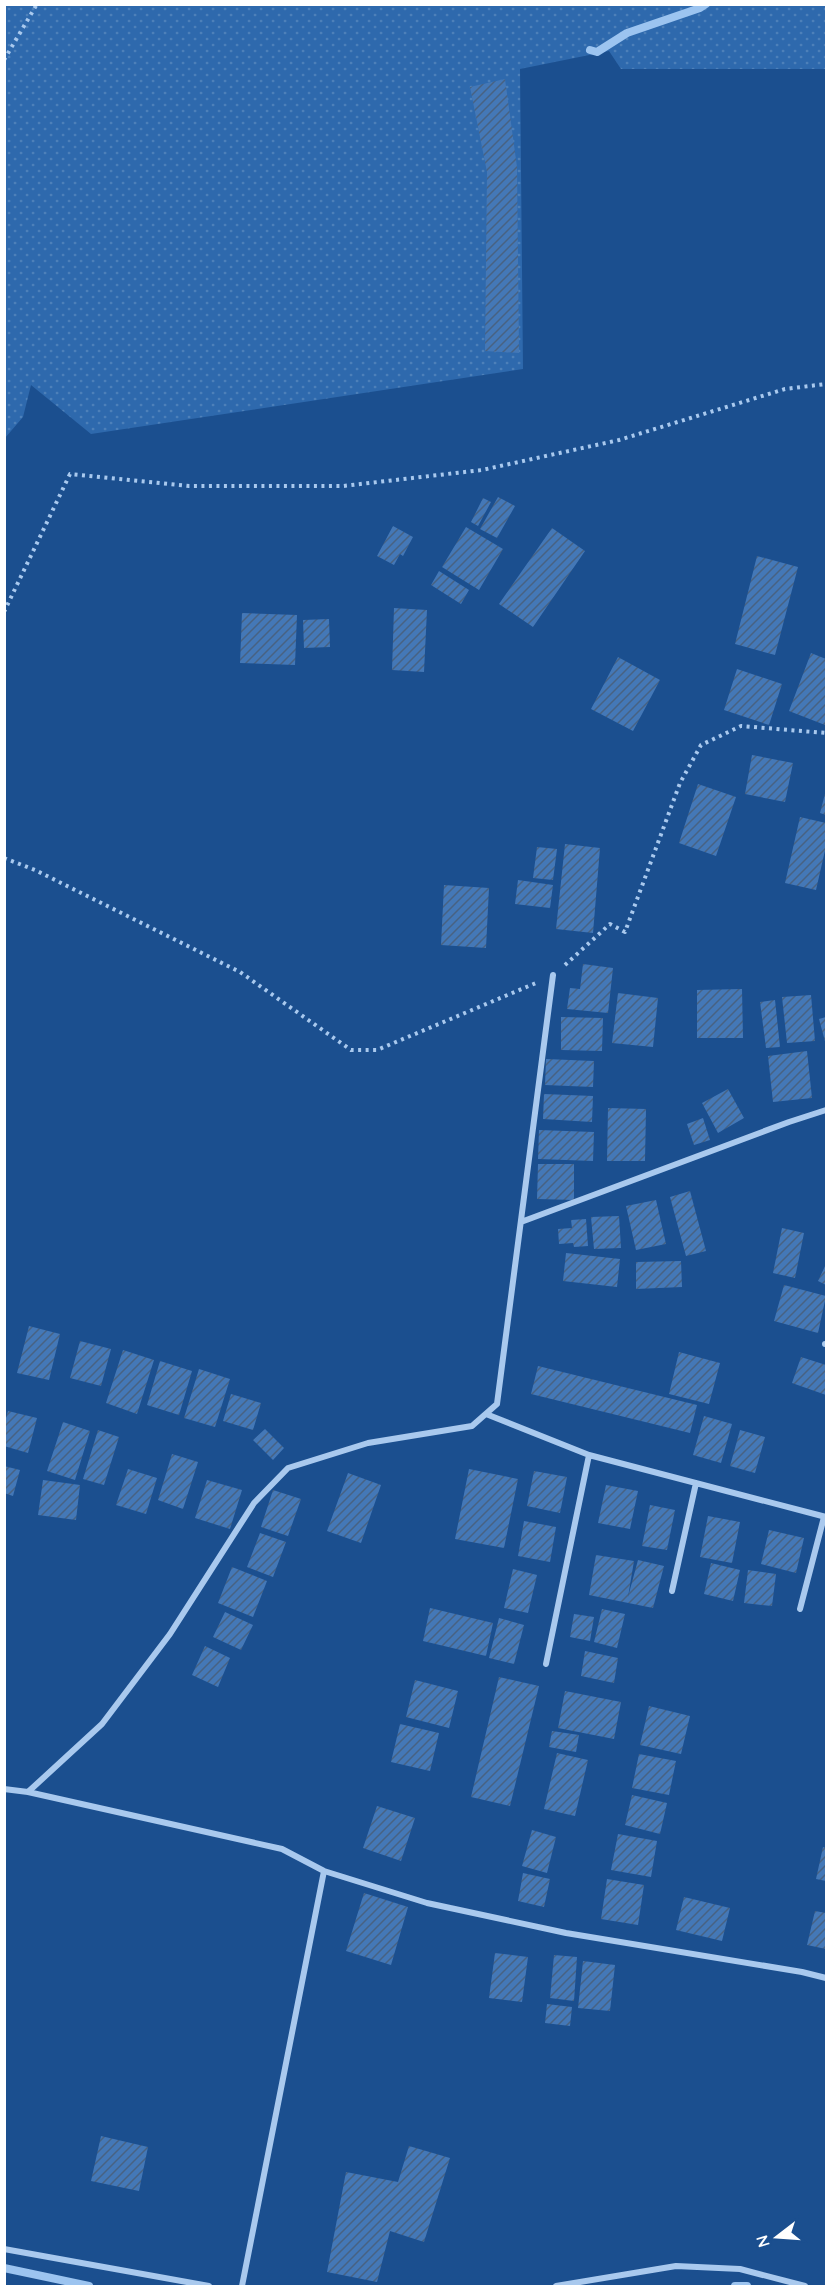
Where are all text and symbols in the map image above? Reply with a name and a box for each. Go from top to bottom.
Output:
north arrow [747,2207,807,2267]
text: N [751,2233,774,2250]

